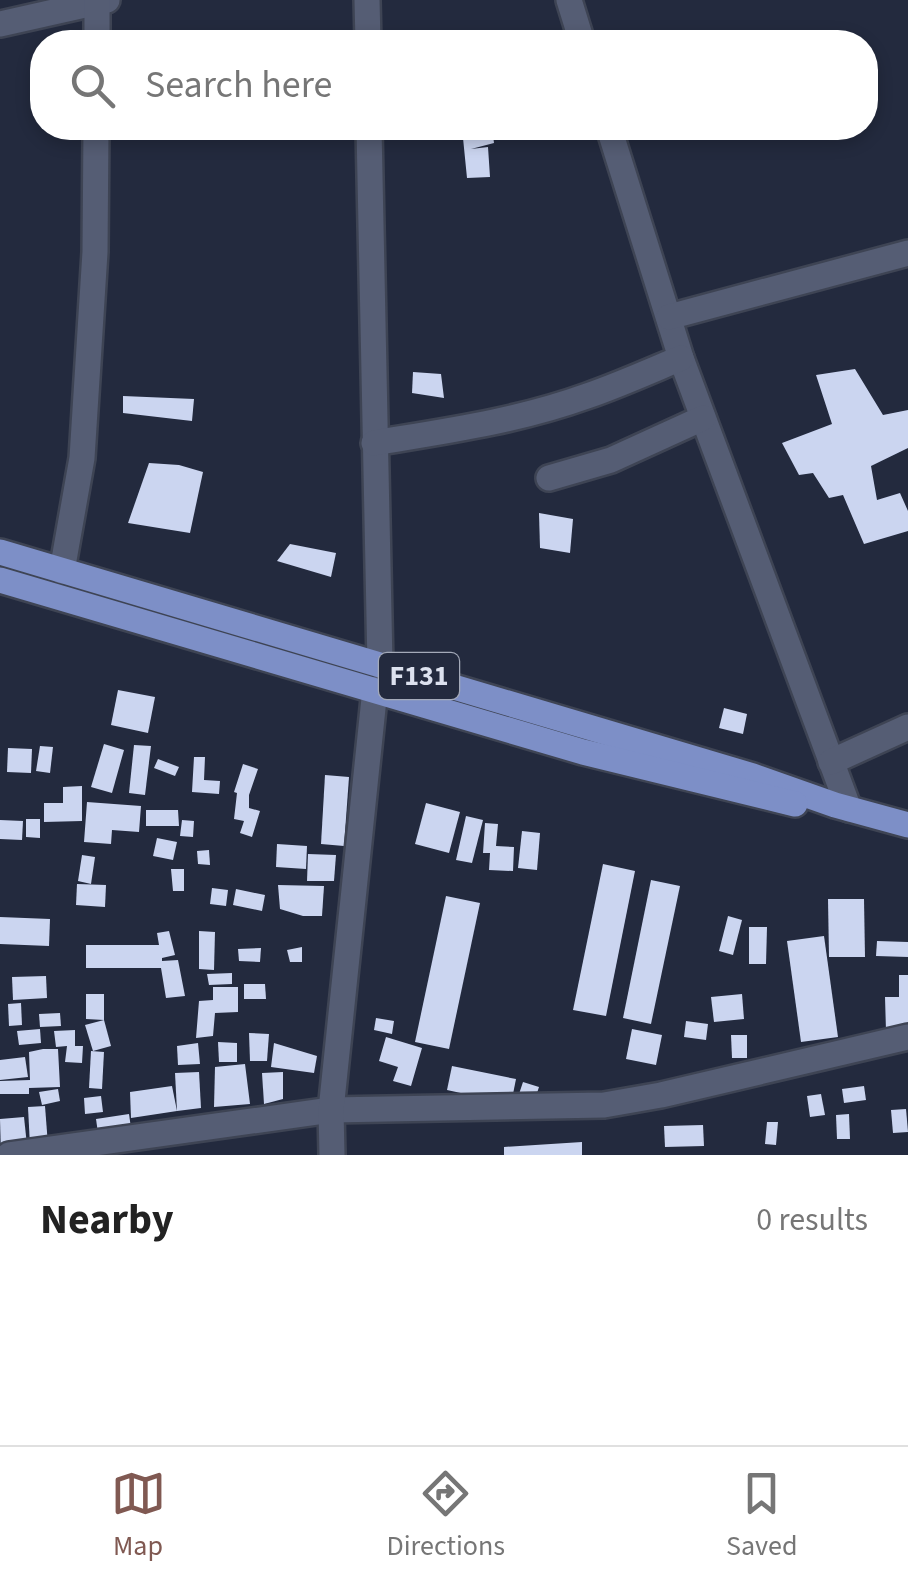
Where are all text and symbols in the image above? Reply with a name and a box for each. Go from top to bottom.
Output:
search box [30,30,878,140]
icon: search [65,58,120,113]
text: Search here [145,58,332,112]
road number: F131 [379,653,459,699]
text: Nearby [40,1190,174,1250]
text: 0 results [756,1197,868,1243]
tab: Map [111,1466,166,1566]
tab: Directions [387,1466,505,1566]
tab: Saved [726,1466,797,1566]

